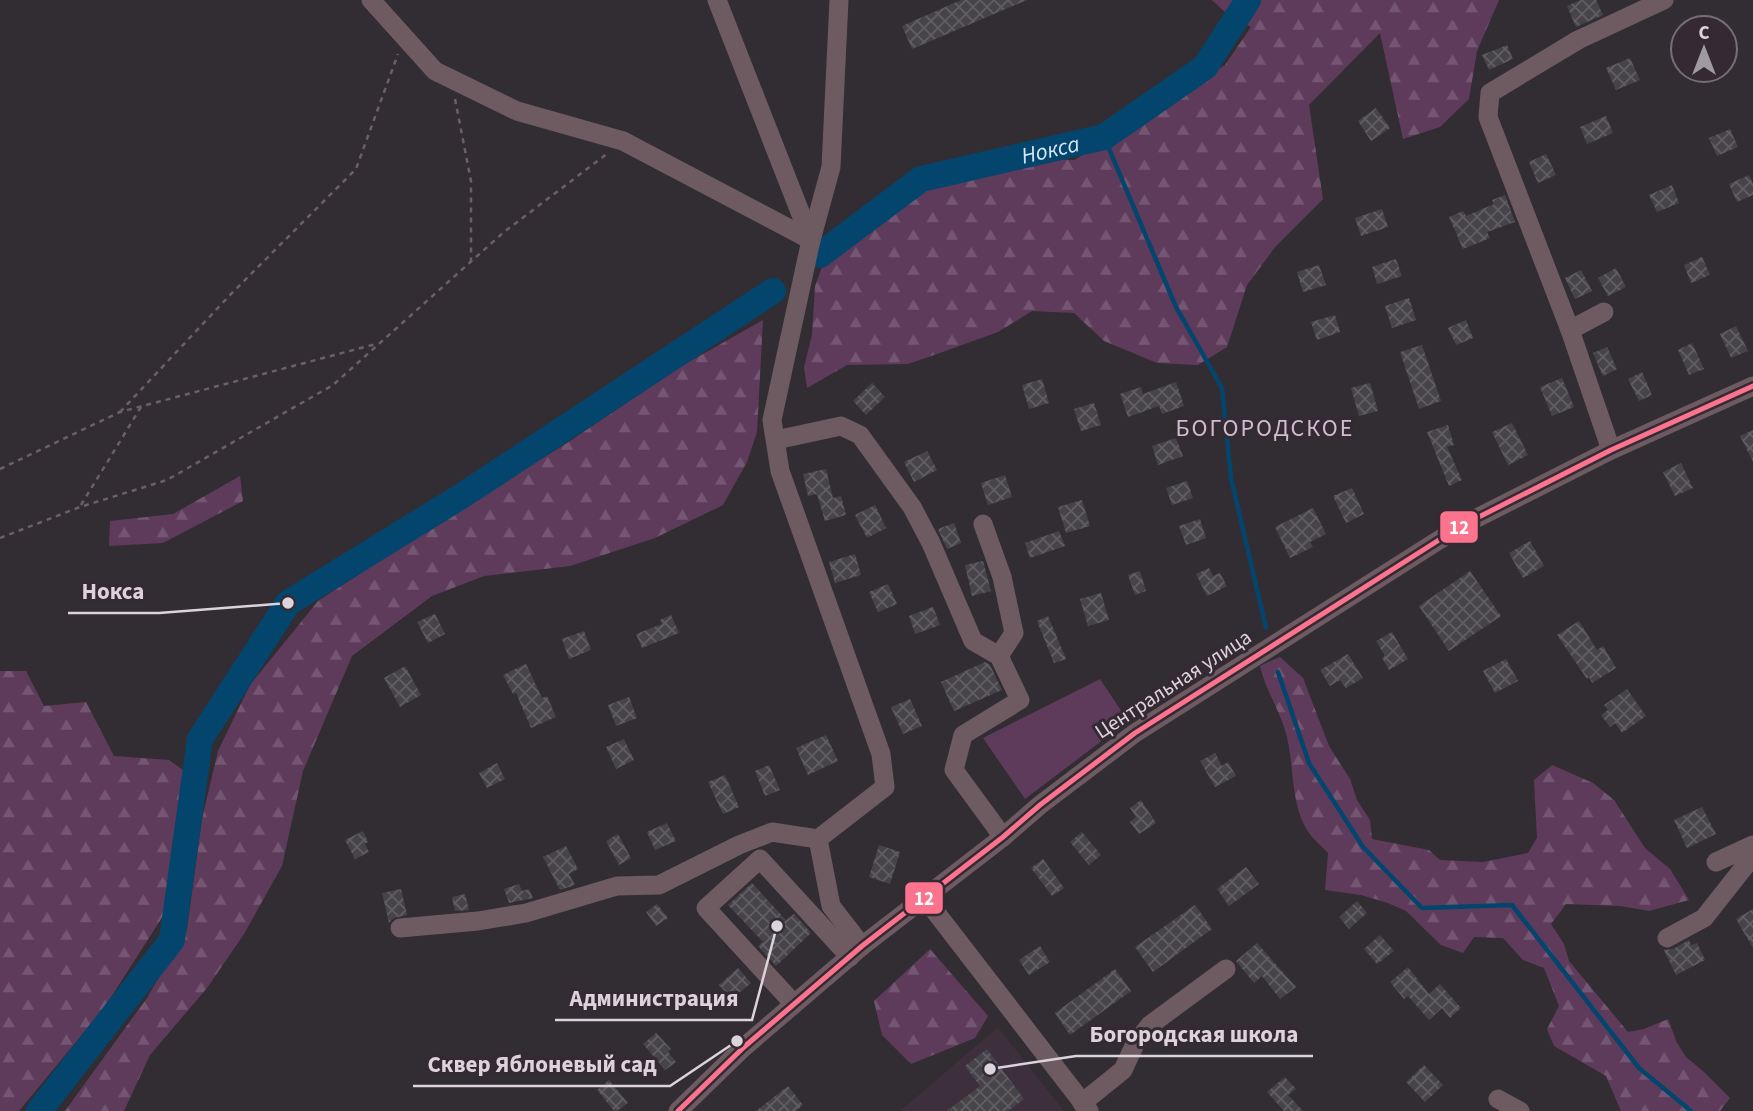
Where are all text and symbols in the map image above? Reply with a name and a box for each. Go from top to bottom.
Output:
north arrow [1669,14,1739,84]
text: С [1698,20,1710,47]
water label: Нокса [1018,127,1083,173]
district label: БОГОРОДСКОЕ [1176,411,1354,446]
line badge: 12 [1439,510,1479,544]
text: 12 [1449,515,1469,542]
callout: Нокса [68,569,159,613]
text: Нокса [82,575,144,608]
street label: Центральная улица [1089,622,1257,746]
line badge: 12 [904,881,944,915]
text: 12 [914,886,934,913]
callout: Администрация [555,976,752,1020]
text: Администрация [569,982,738,1015]
callout: Богородская школа [1076,1012,1313,1056]
text: Богородская школа [1090,1018,1298,1051]
callout: Сквер Яблоневый сад [413,1042,670,1086]
text: Сквер Яблоневый сад [427,1048,657,1081]

